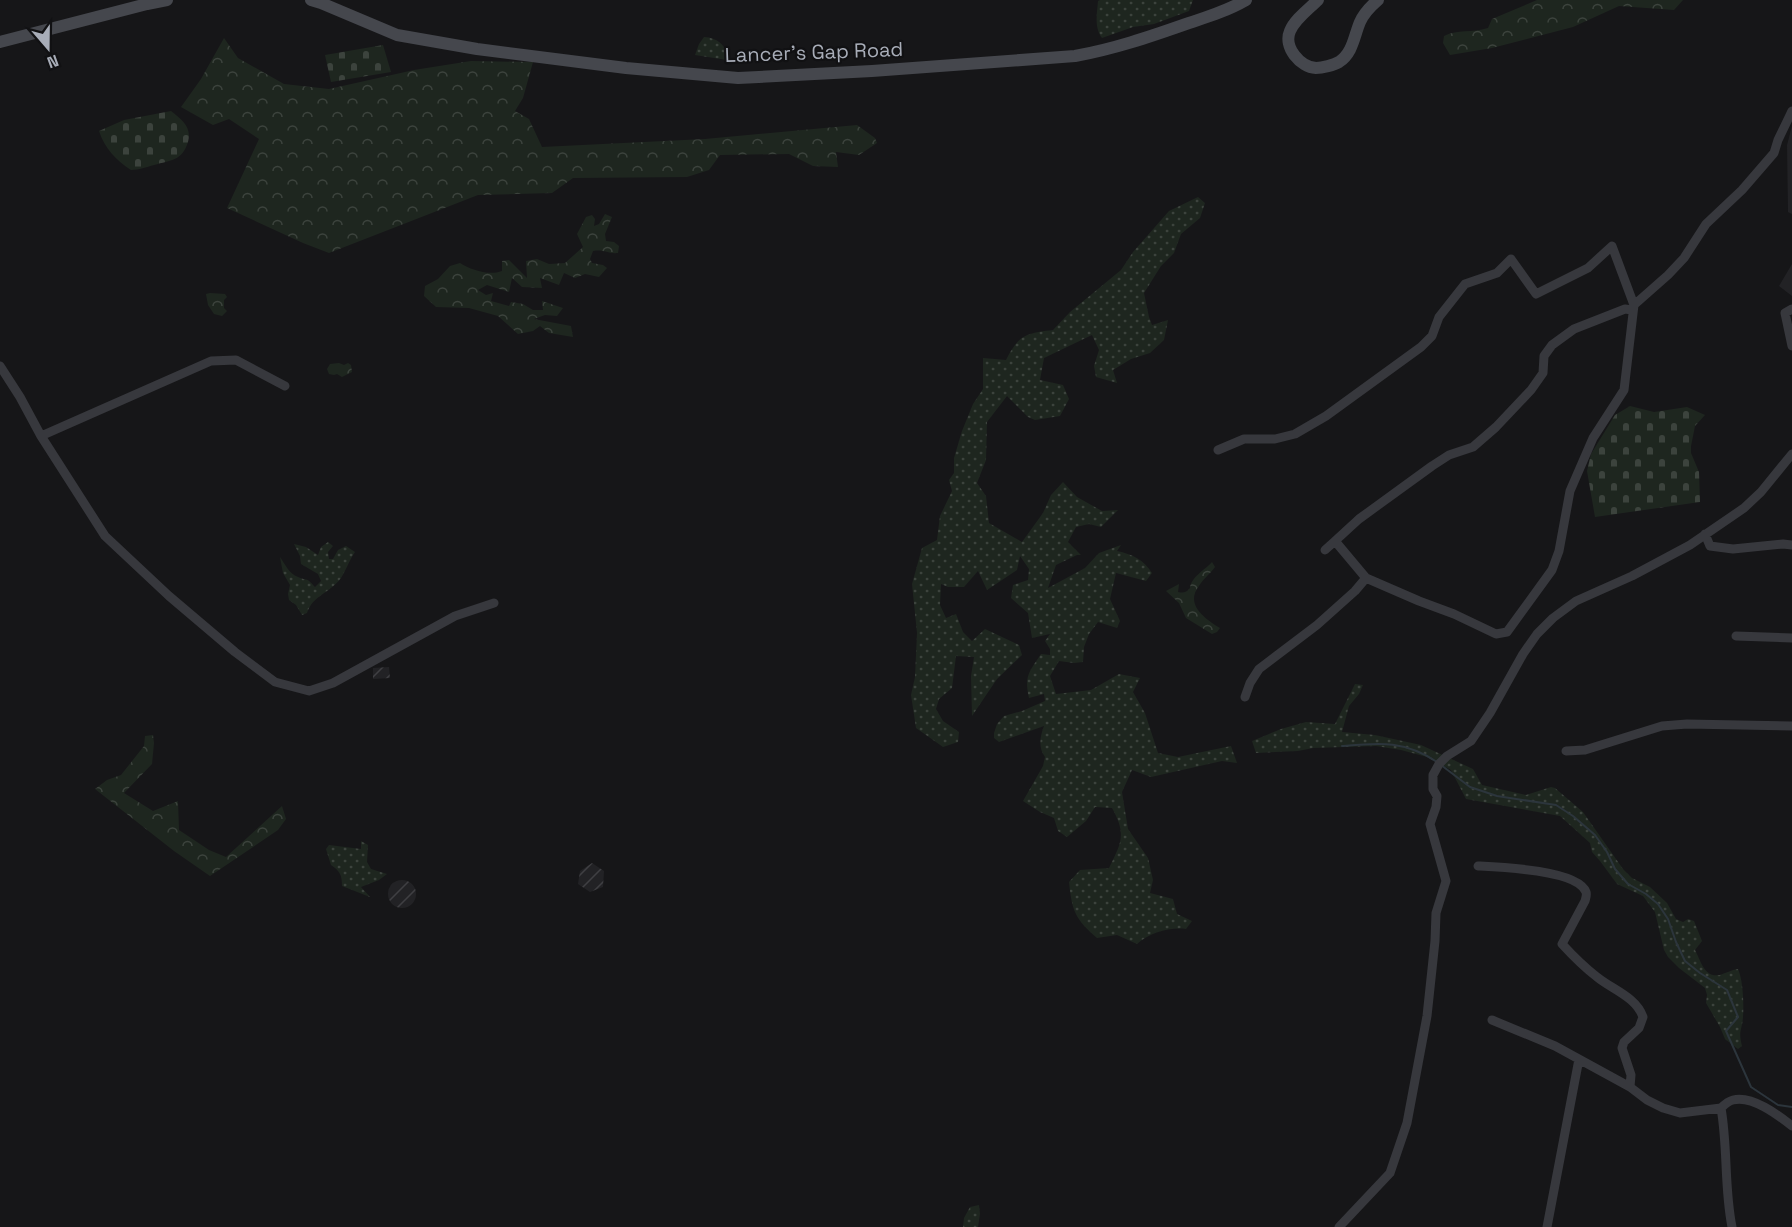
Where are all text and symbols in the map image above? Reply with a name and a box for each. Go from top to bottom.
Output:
north arrow [18,18,78,78]
street label: Lancer's Gap Road [724,36,904,68]
text: N [44,50,62,73]

